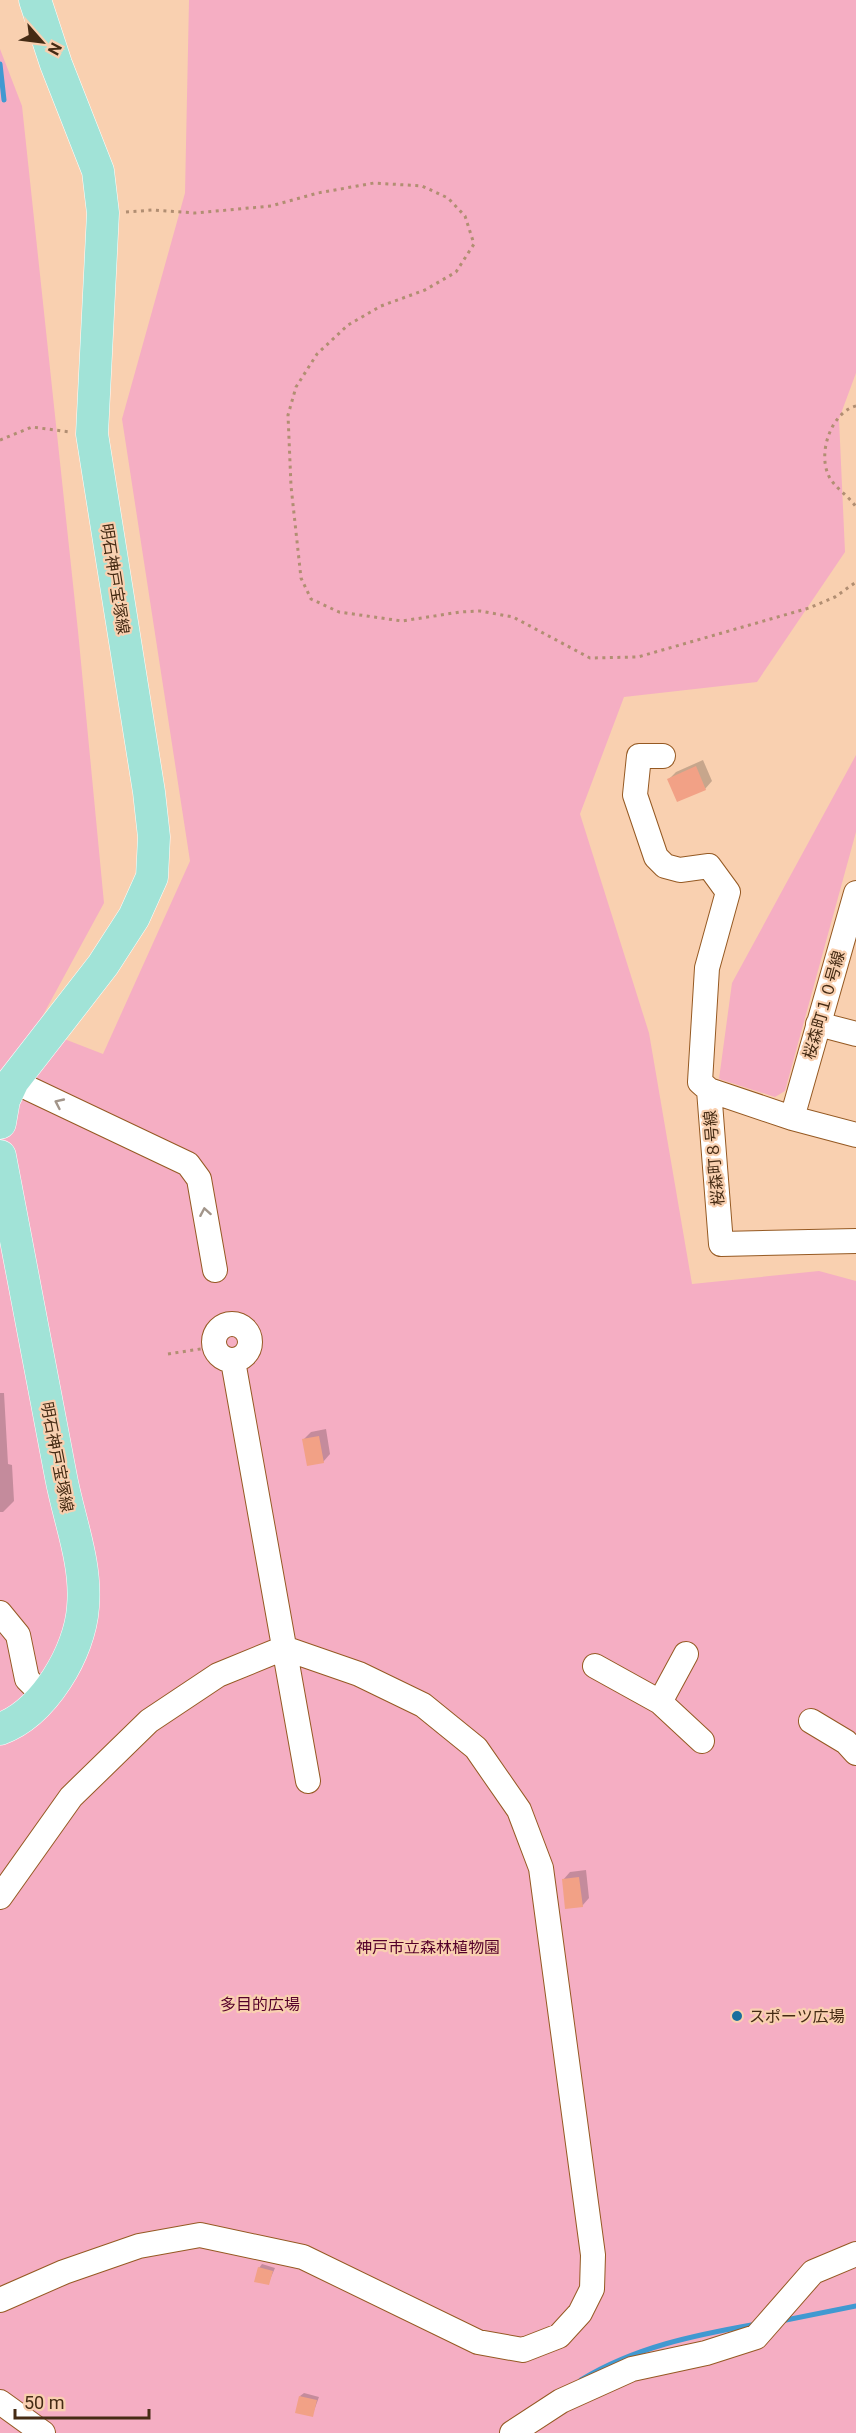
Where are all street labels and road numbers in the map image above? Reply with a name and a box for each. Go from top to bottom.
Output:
street label: 明石神戸宝塚線 [97,522,133,636]
street label: 桜森町１０号線 [799,949,849,1061]
street label: 桜森町８号線 [700,1109,728,1207]
street label: 明石神戸宝塚線 [37,1400,77,1514]

